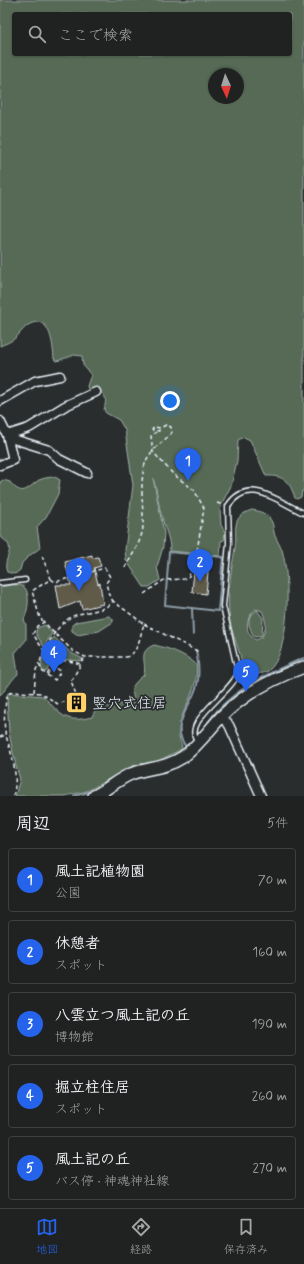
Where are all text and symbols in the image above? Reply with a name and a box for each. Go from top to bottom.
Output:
search box [12,12,292,56]
icon: search [26,23,48,45]
text: ここで検索 [58,26,133,46]
north arrow [208,68,244,104]
your location [160,391,180,411]
pin: 1 [175,448,201,481]
pin: 2 [187,549,213,582]
pin: 3 [66,558,92,591]
pin: 4 [41,640,67,673]
pin: 5 [233,659,259,692]
building icon: 竪穴式住居 [64,690,90,716]
place label: 竪穴式住居 [92,694,167,714]
text: 周辺 [16,813,50,835]
text: 5件 [267,815,288,832]
text: 風土記植物園 [55,862,145,882]
text: 1 [27,872,33,889]
text: 70 m [258,872,287,889]
text: 公園 [55,885,81,902]
text: 休憩者 [55,934,100,954]
text: 2 [27,944,33,961]
text: 160 m [252,944,287,961]
text: スポット [55,957,107,974]
text: 八雲立つ風土記の丘 [55,1006,190,1026]
text: 3 [27,1016,33,1033]
text: 190 m [252,1016,287,1033]
text: 博物館 [55,1029,94,1046]
text: 掘立柱住居 [55,1078,130,1098]
text: 4 [26,1088,34,1105]
text: 260 m [252,1088,287,1105]
text: スポット [55,1101,107,1118]
text: 風土記の丘 [55,1150,130,1170]
text: 5 [26,1160,34,1177]
text: 270 m [252,1160,287,1177]
text: バス停 · 神魂神社線 [55,1173,169,1190]
tab: 地図 [36,1216,58,1257]
tab: 経路 [130,1216,152,1257]
tab: 保存済み [224,1216,268,1257]

